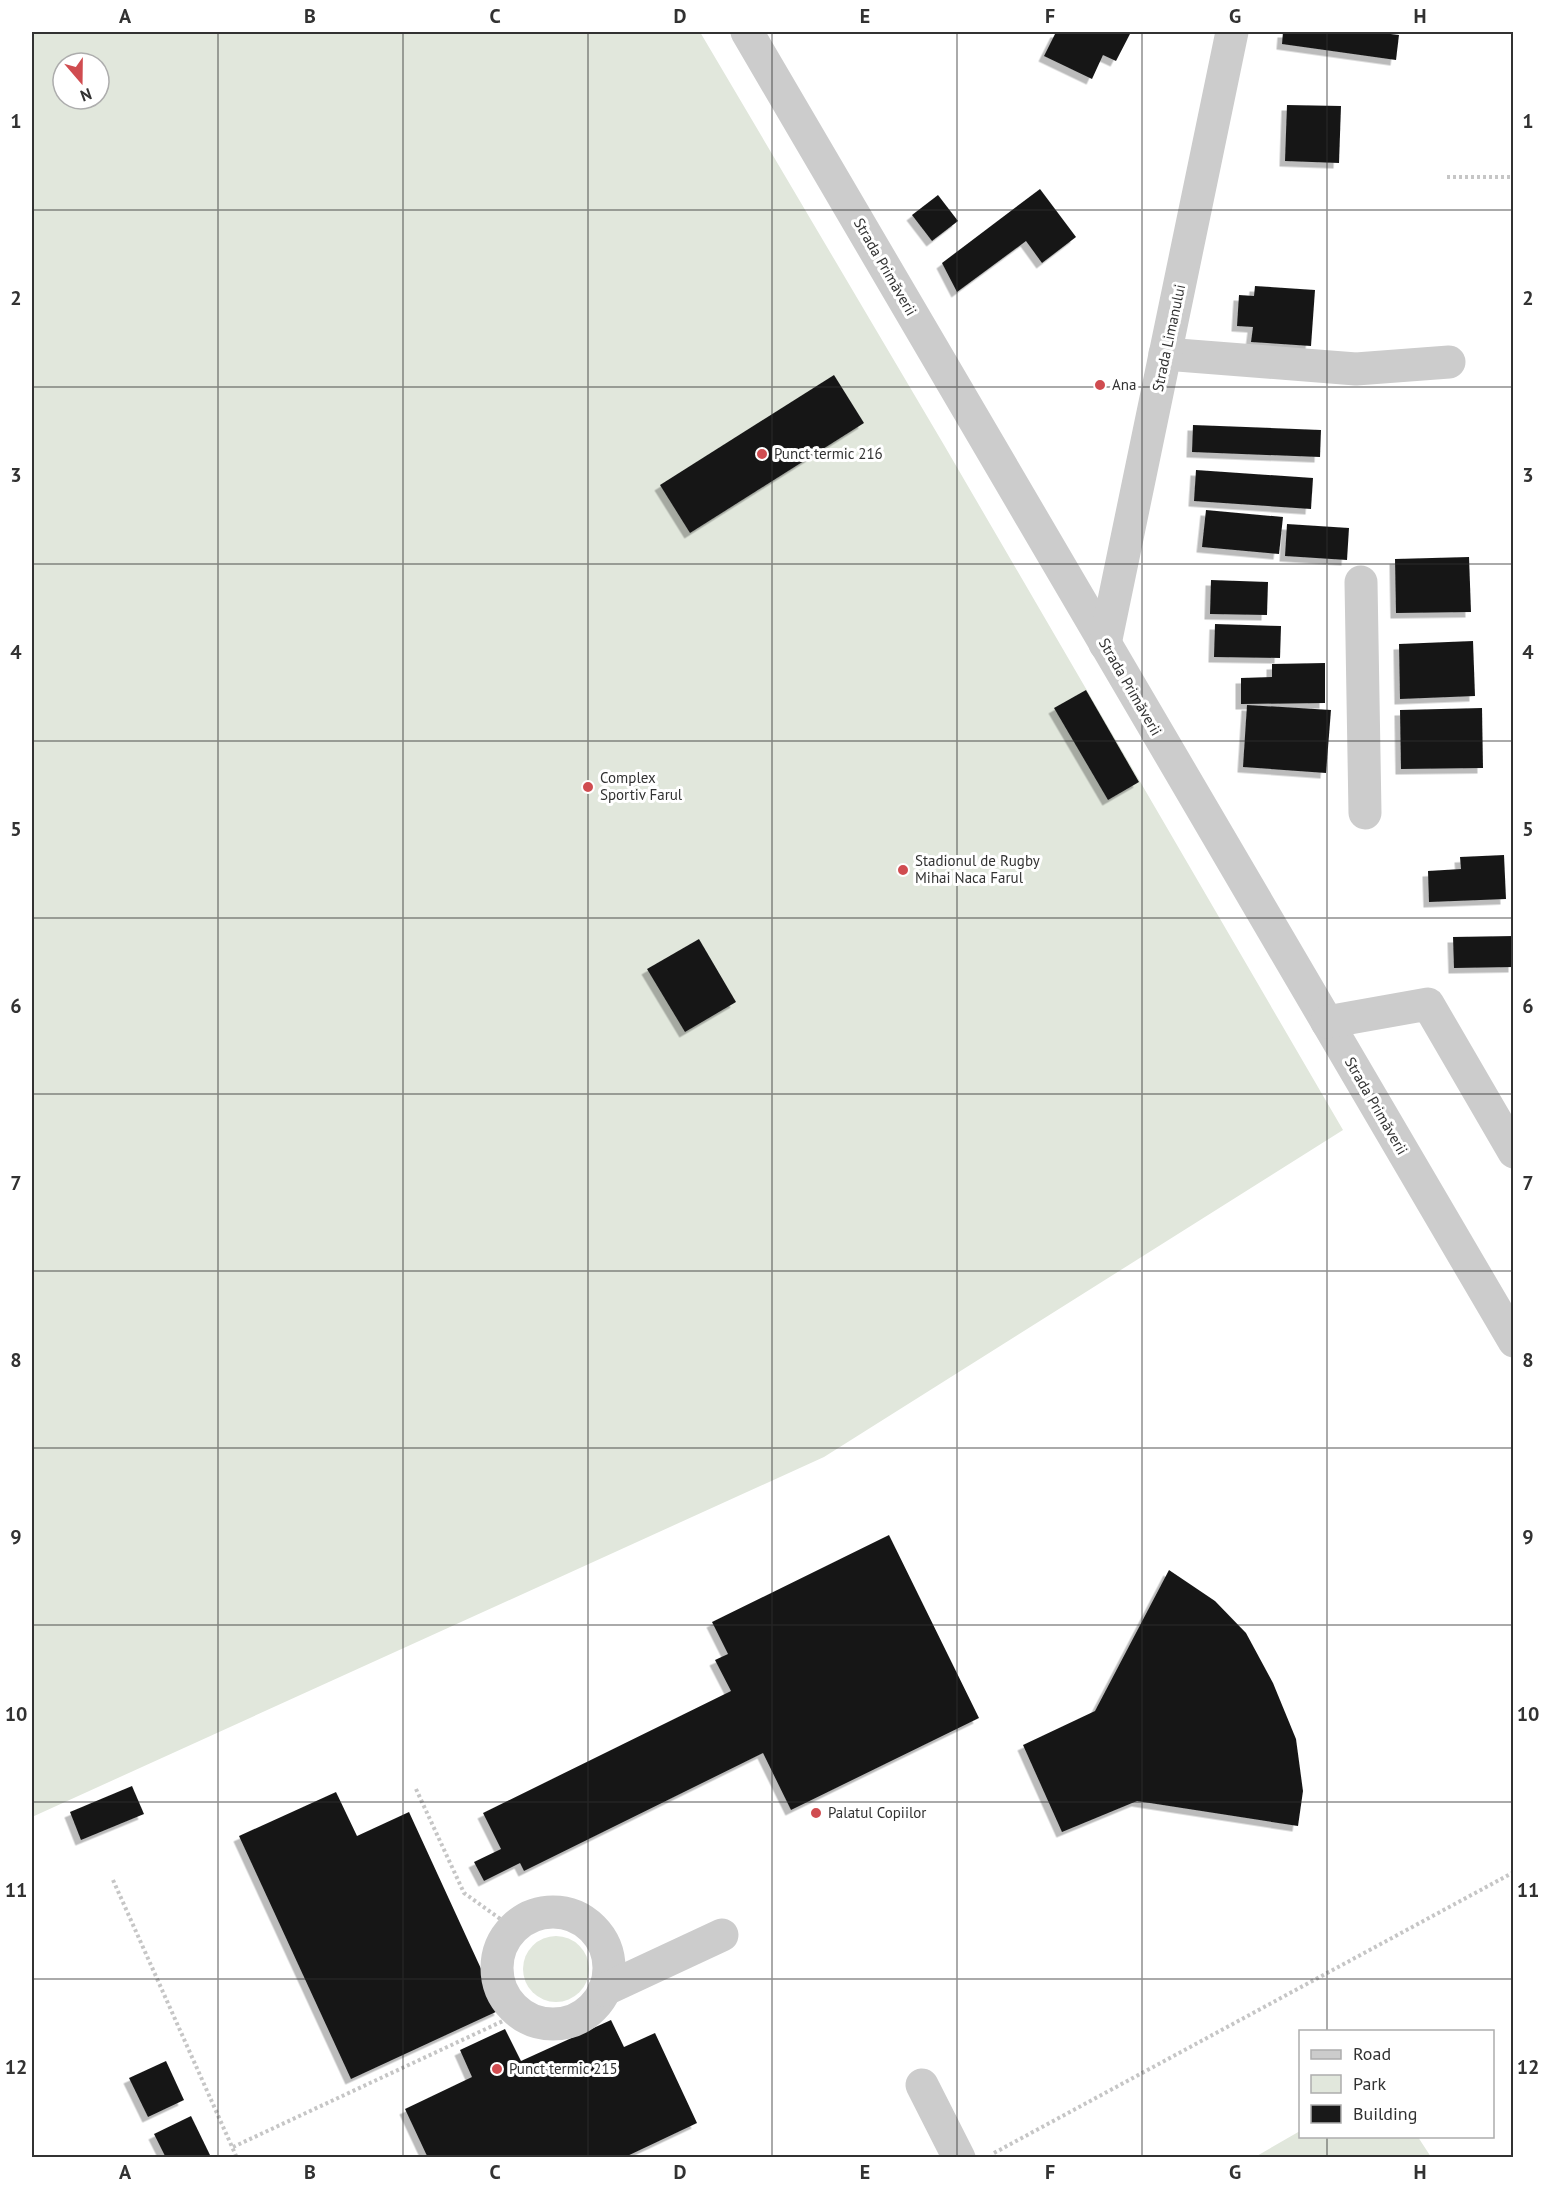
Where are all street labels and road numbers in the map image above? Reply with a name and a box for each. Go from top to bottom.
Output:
street label: Strada Primăverii [850,215,921,319]
street label: Strada Limanului [1148,282,1189,393]
street label: Strada Primăverii [1095,635,1166,739]
street label: Strada Primăverii [1341,1054,1412,1158]

